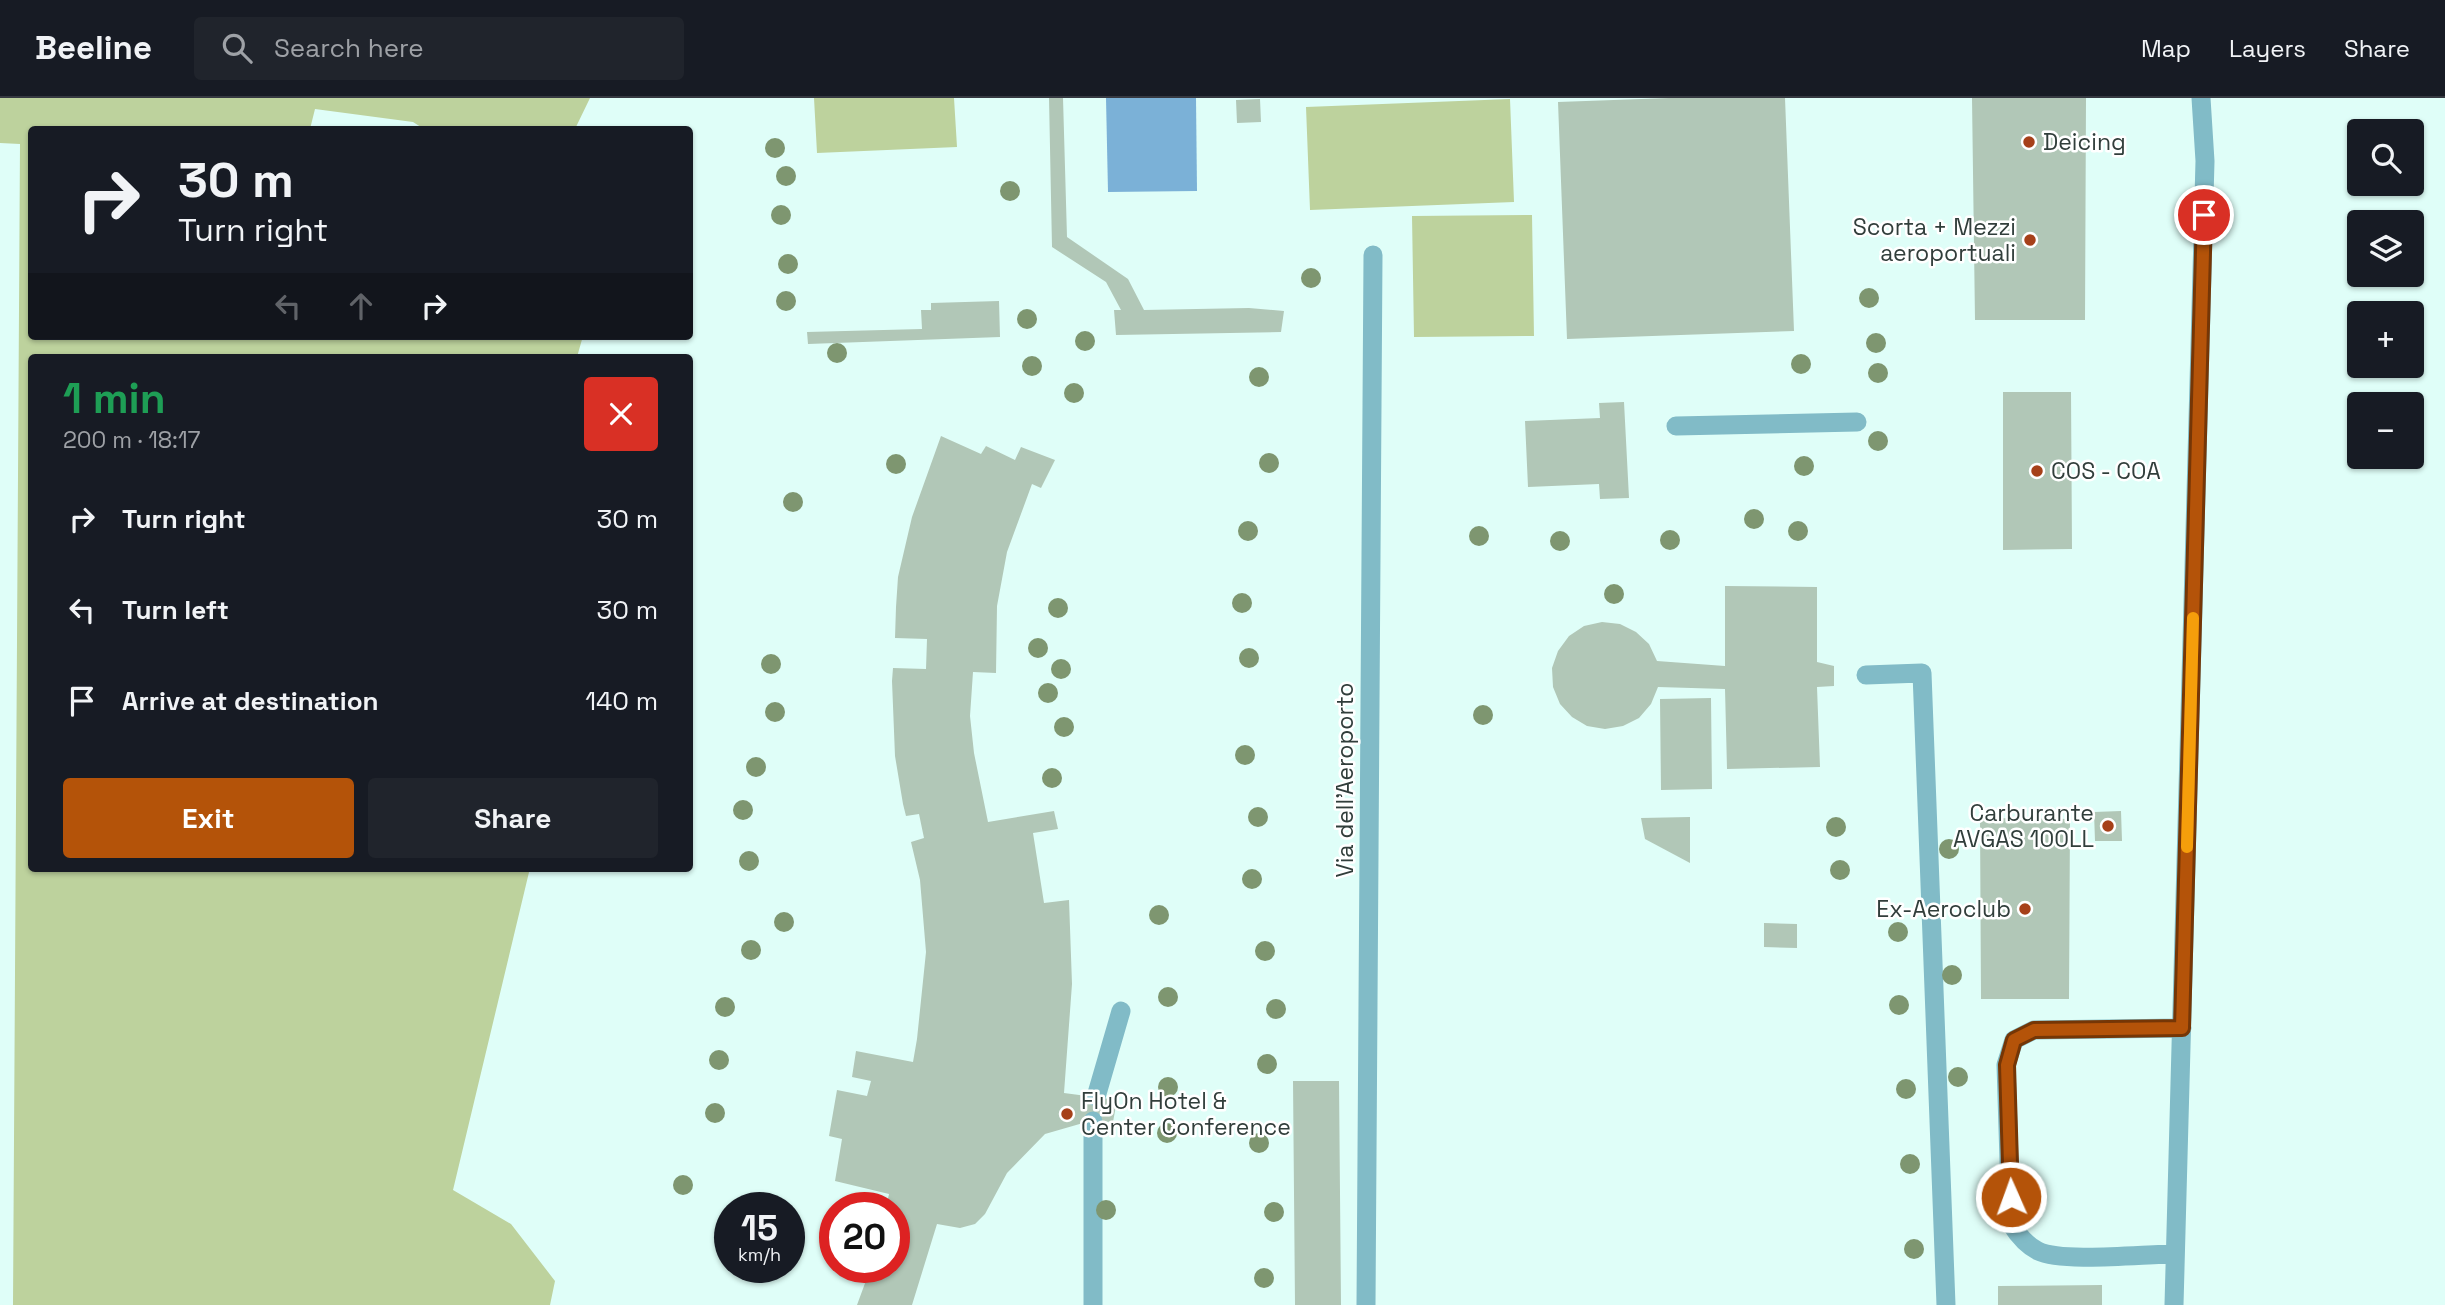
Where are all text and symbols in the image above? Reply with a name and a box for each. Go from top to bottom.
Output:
search box [194,17,684,80]
text: Beeline [35,27,152,69]
icon: search [218,29,256,67]
text: Search here [274,31,424,65]
text: Map [2141,33,2191,64]
text: Layers [2229,33,2306,64]
text: Share [2344,33,2410,64]
map controls [2347,119,2424,469]
button: search [2347,119,2424,196]
place label: Deicing [2043,127,2126,157]
marker: Deicing [2021,134,2037,150]
text: 30 m [178,149,294,211]
icon: right [63,154,154,245]
pin [2174,185,2234,245]
icon: arrive [2185,196,2223,234]
text: Turn right [178,210,328,250]
button: layers [2347,210,2424,287]
place label: Scorta + Mezzi aeroportuali [1853,212,2016,268]
marker: Scorta + Mezzi aeroportuali [2022,232,2038,248]
icon: left [269,287,307,325]
icon: ahead [342,287,380,325]
icon: right [415,287,453,325]
button: + [2347,301,2424,378]
text: 1 min [63,372,166,425]
button: close [584,377,658,451]
button: − [2347,392,2424,469]
text: 200 m · 18:17 [63,425,201,455]
place label: COS - COA [2051,456,2161,486]
marker: COS - COA [2029,463,2045,479]
icon: right [63,500,101,538]
text: Turn right [122,502,246,536]
text: 30 m [597,502,658,536]
icon: left [63,591,101,629]
text: Turn left [122,593,229,627]
text: 30 m [597,593,658,627]
icon: arrive [63,682,101,720]
street label: Via dell'Aeroporto [1330,682,1360,878]
text: Arrive at destination [122,684,379,718]
text: 140 m [585,684,658,718]
button: Exit [63,778,354,858]
button: Share [368,778,658,858]
place label: Carburante AVGAS 100LL [1953,798,2094,854]
marker: Carburante AVGAS 100LL [2100,818,2116,834]
place label: Ex-Aeroclub [1876,894,2011,924]
marker: Ex-Aeroclub [2017,901,2033,917]
place label: FlyOn Hotel & Center Conference [1081,1086,1291,1142]
marker: FlyOn Hotel & Center Conference [1059,1106,1075,1122]
position arrow [1974,1160,2048,1234]
speed limit sign: 20 [819,1192,910,1283]
text: 15 [741,1206,778,1250]
text: km/h [738,1243,781,1266]

